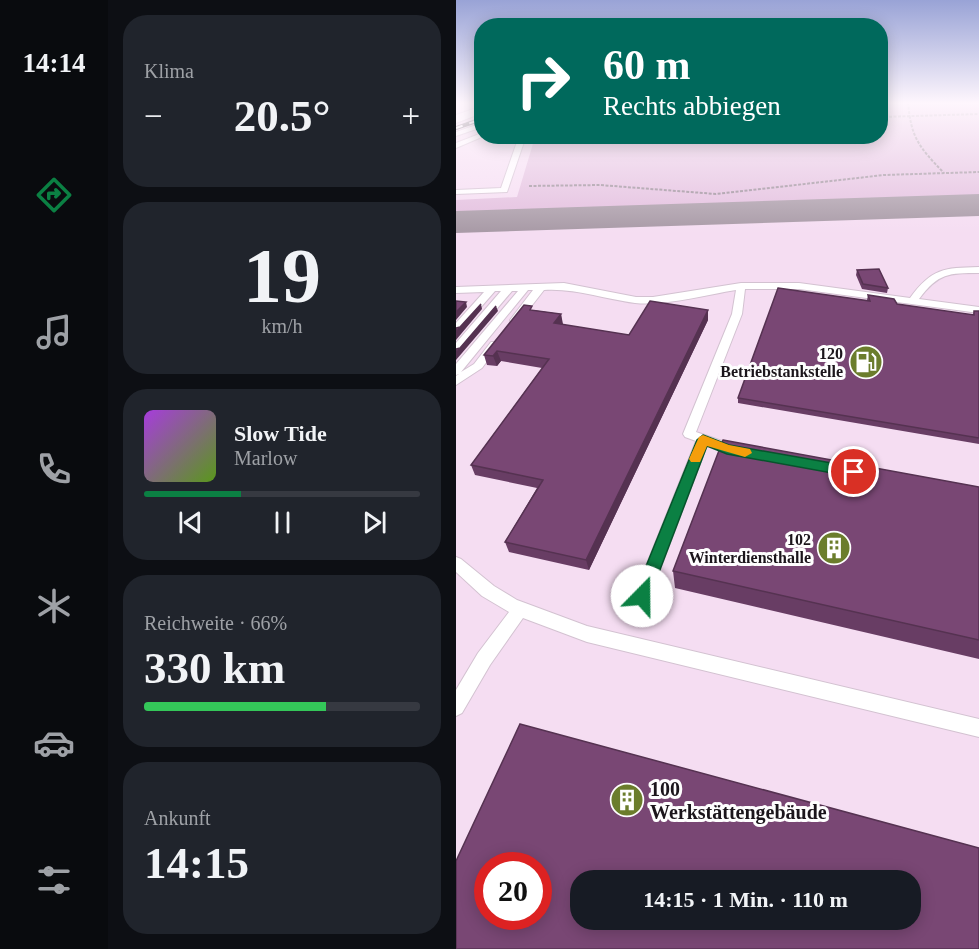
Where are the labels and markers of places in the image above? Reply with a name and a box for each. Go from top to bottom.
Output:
fuel station icon: 120 Betriebstankstelle [848,344,884,380]
place label: 120 Betriebstankstelle [720,345,843,380]
pin [828,446,879,497]
building icon: 102 Winterdiensthalle [816,530,852,566]
place label: 102 Winterdiensthalle [689,531,811,566]
place label: 100 Werkstättengebäude [650,778,827,824]
building icon: 100 Werkstättengebäude [609,782,645,818]

